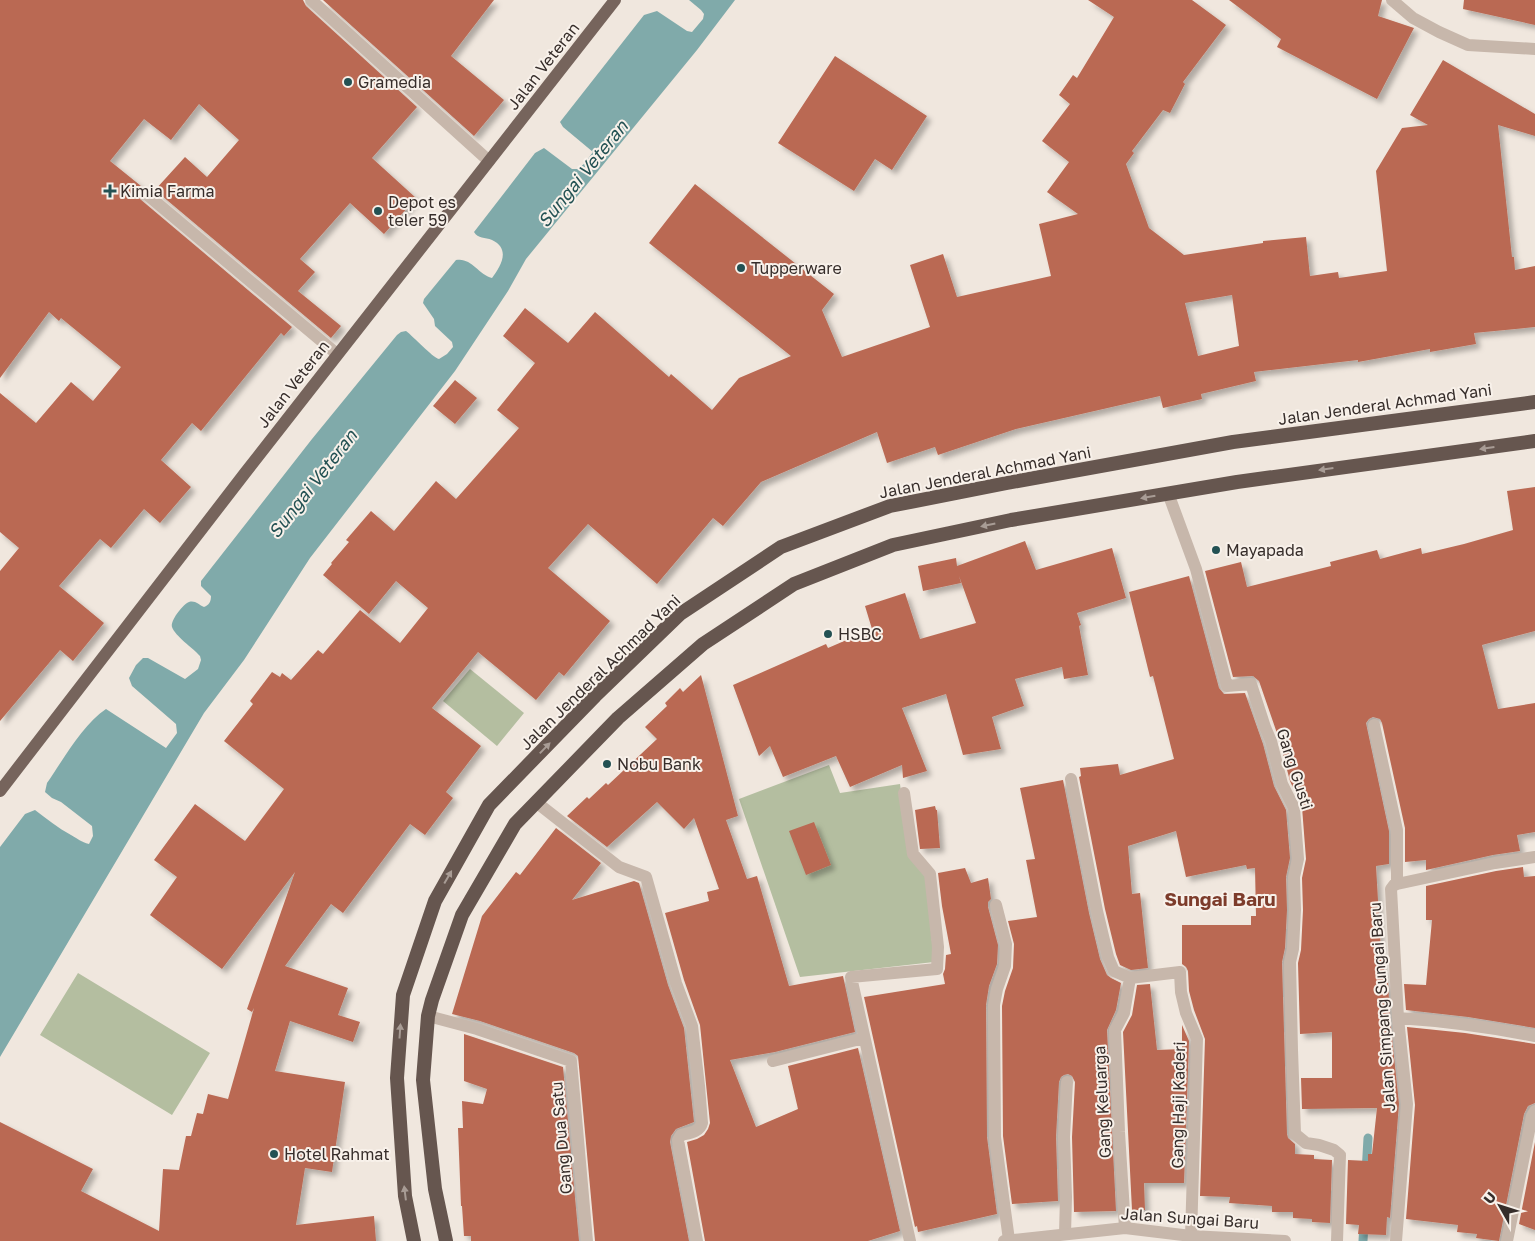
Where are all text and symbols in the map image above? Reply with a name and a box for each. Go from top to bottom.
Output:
street label: Jalan Veteran [503,18,583,114]
place label: Gramedia [358,72,431,92]
marker: Gramedia [342,76,354,88]
water label: Sungai Veteran [532,115,633,231]
place label: Kimia Farma [120,181,215,201]
marker: Kimia Farma [104,185,116,197]
place label: Depot es teler 59 [388,192,456,230]
marker: Depot es teler 59 [372,205,384,217]
place label: Tupperware [751,258,842,278]
marker: Tupperware [735,262,747,274]
street label: Jalan Veteran [253,336,333,432]
street label: Jalan Jenderal Achmad Yani [1277,379,1493,429]
water label: Sungai Veteran [263,424,362,542]
street label: Jalan Jenderal Achmad Yani [877,442,1093,502]
one-way arrow [1478,444,1494,452]
one-way arrow [1317,466,1333,474]
one-way arrow [1139,493,1155,501]
one-way arrow [980,521,995,529]
place label: Mayapada [1226,540,1304,560]
marker: Mayapada [1210,544,1222,556]
street label: Jalan Jenderal Achmad Yani [516,590,684,754]
place label: HSBC [838,624,882,644]
marker: HSBC [822,628,834,640]
street label: Gang Gusti [1272,726,1318,812]
one-way arrow [539,743,551,755]
place label: Nobu Bank [617,754,701,774]
marker: Nobu Bank [601,758,613,770]
one-way arrow [444,870,452,885]
district label: Sungai Baru [1164,887,1276,910]
street label: Jalan Simpang Sungai Baru [1365,902,1399,1112]
one-way arrow [397,1023,405,1039]
street label: Gang Haji Kaderi [1167,1041,1189,1169]
street label: Gang Keluarga [1089,1045,1115,1159]
street label: Gang Dua Satu [546,1081,576,1195]
place label: Hotel Rahmat [284,1144,390,1164]
marker: Hotel Rahmat [268,1148,280,1160]
north arrow [1475,1181,1525,1231]
one-way arrow [401,1185,409,1201]
text: U [1480,1188,1499,1207]
street label: Jalan Sungai Baru [1120,1203,1260,1233]

